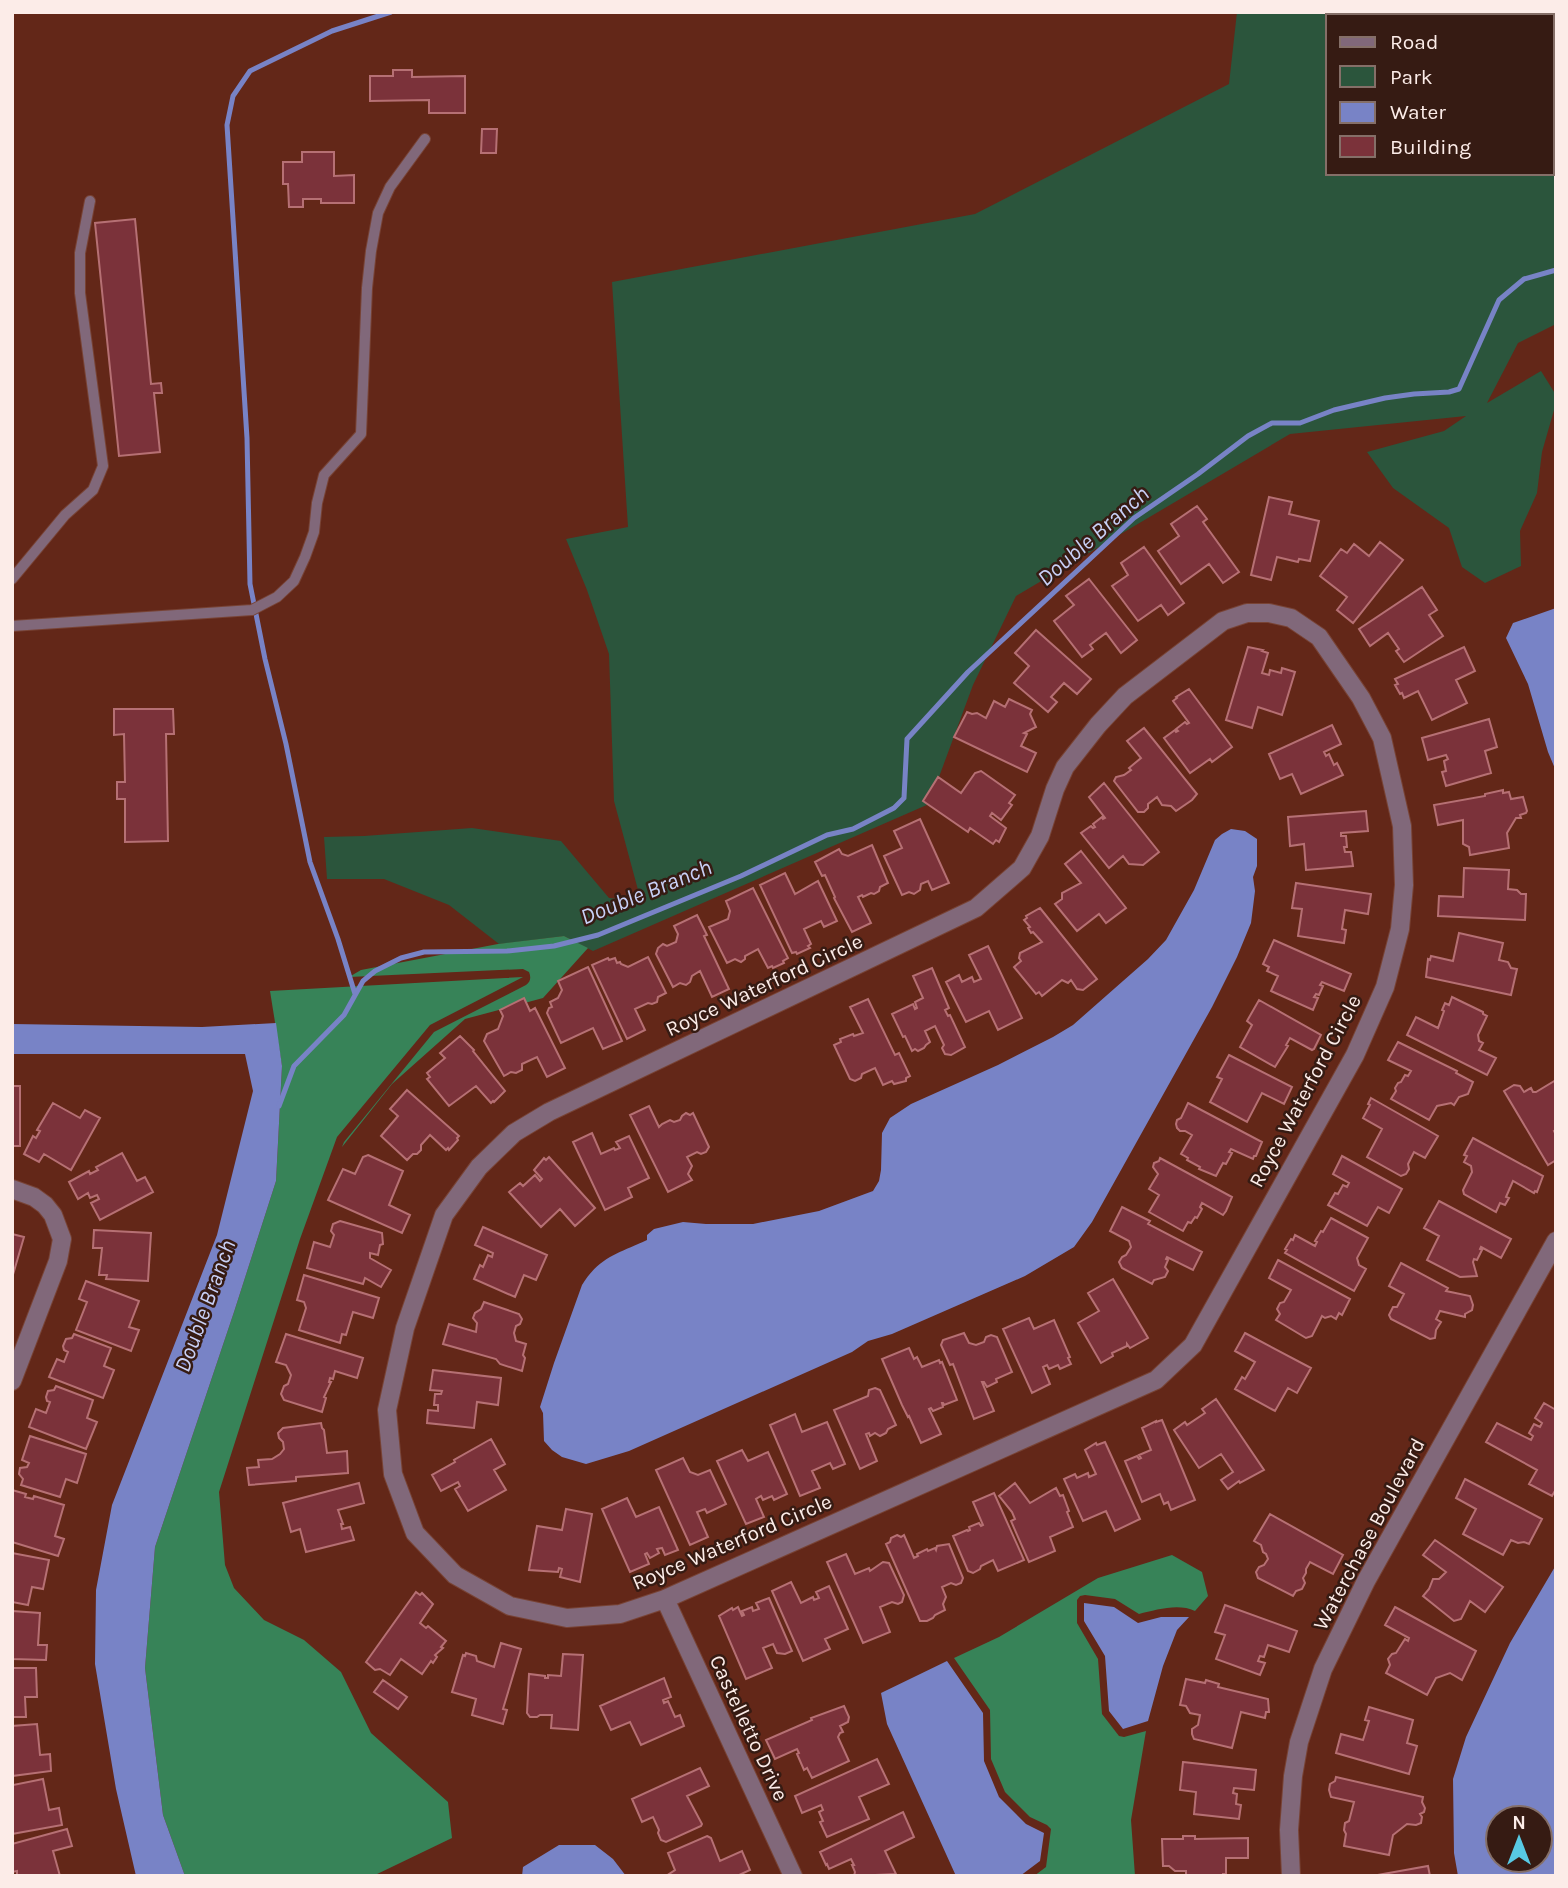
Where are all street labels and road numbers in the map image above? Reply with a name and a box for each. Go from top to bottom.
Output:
street label: Royce Waterford Circle [662,929,866,1041]
street label: Royce Waterford Circle [1244,991,1366,1191]
street label: Waterchase Boulevard [1308,1434,1430,1634]
street label: Royce Waterford Circle [629,1489,835,1595]
street label: Castelletto Drive [705,1651,793,1805]

